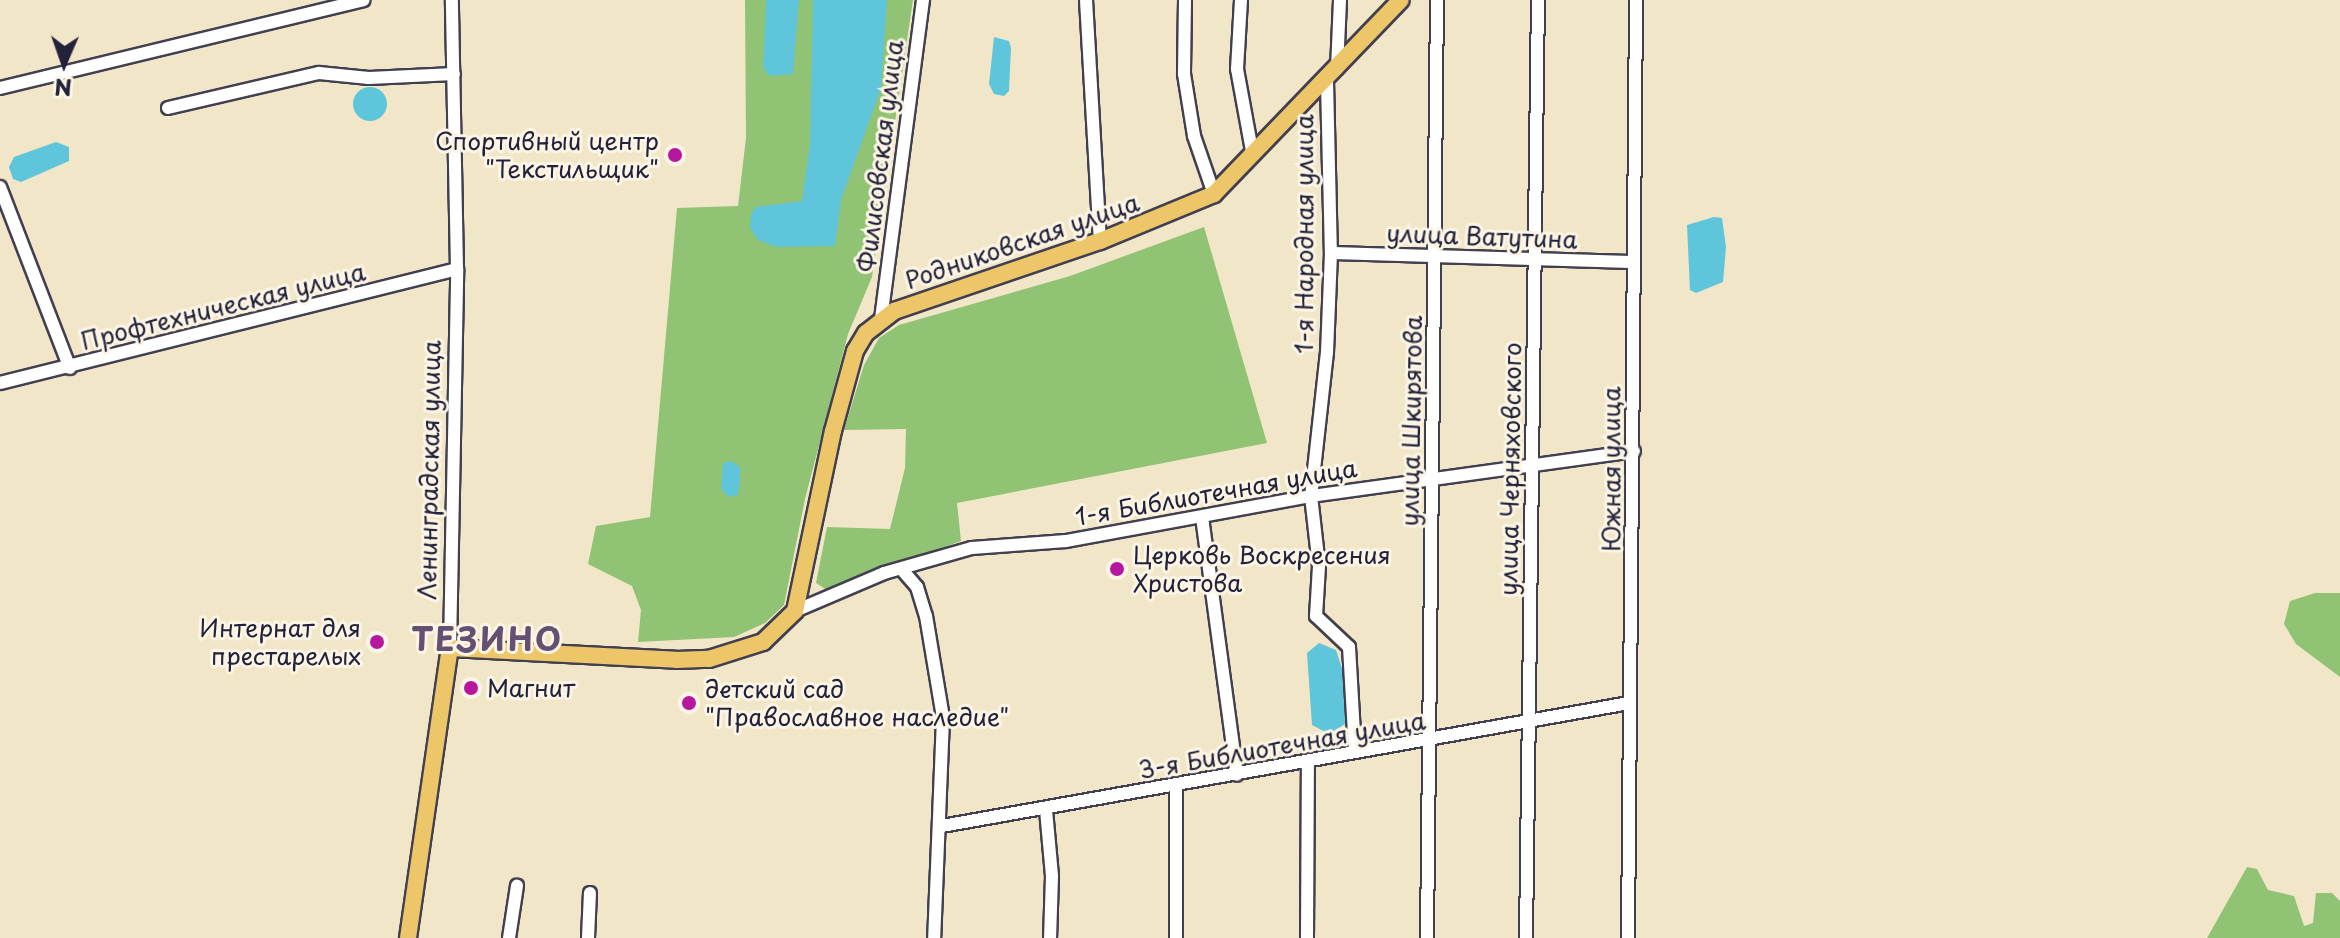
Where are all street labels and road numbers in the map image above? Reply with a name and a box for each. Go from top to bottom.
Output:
street label: Филисовская улица [851,38,909,274]
street label: 1-я Народная улица [1290,114,1318,354]
street label: Родниковская улица [901,187,1143,295]
street label: улица Ватутина [1386,218,1578,254]
street label: Профтехническая улица [77,257,369,355]
street label: улица Шкирятова [1395,314,1427,528]
street label: Ленинградская улица [412,339,446,601]
street label: улица Черняховского [1493,341,1527,597]
street label: Южная улица [1597,386,1625,552]
street label: 1-я Библиотечная улица [1072,453,1360,531]
street label: 3-я Библиотечная улица [1136,705,1428,785]

